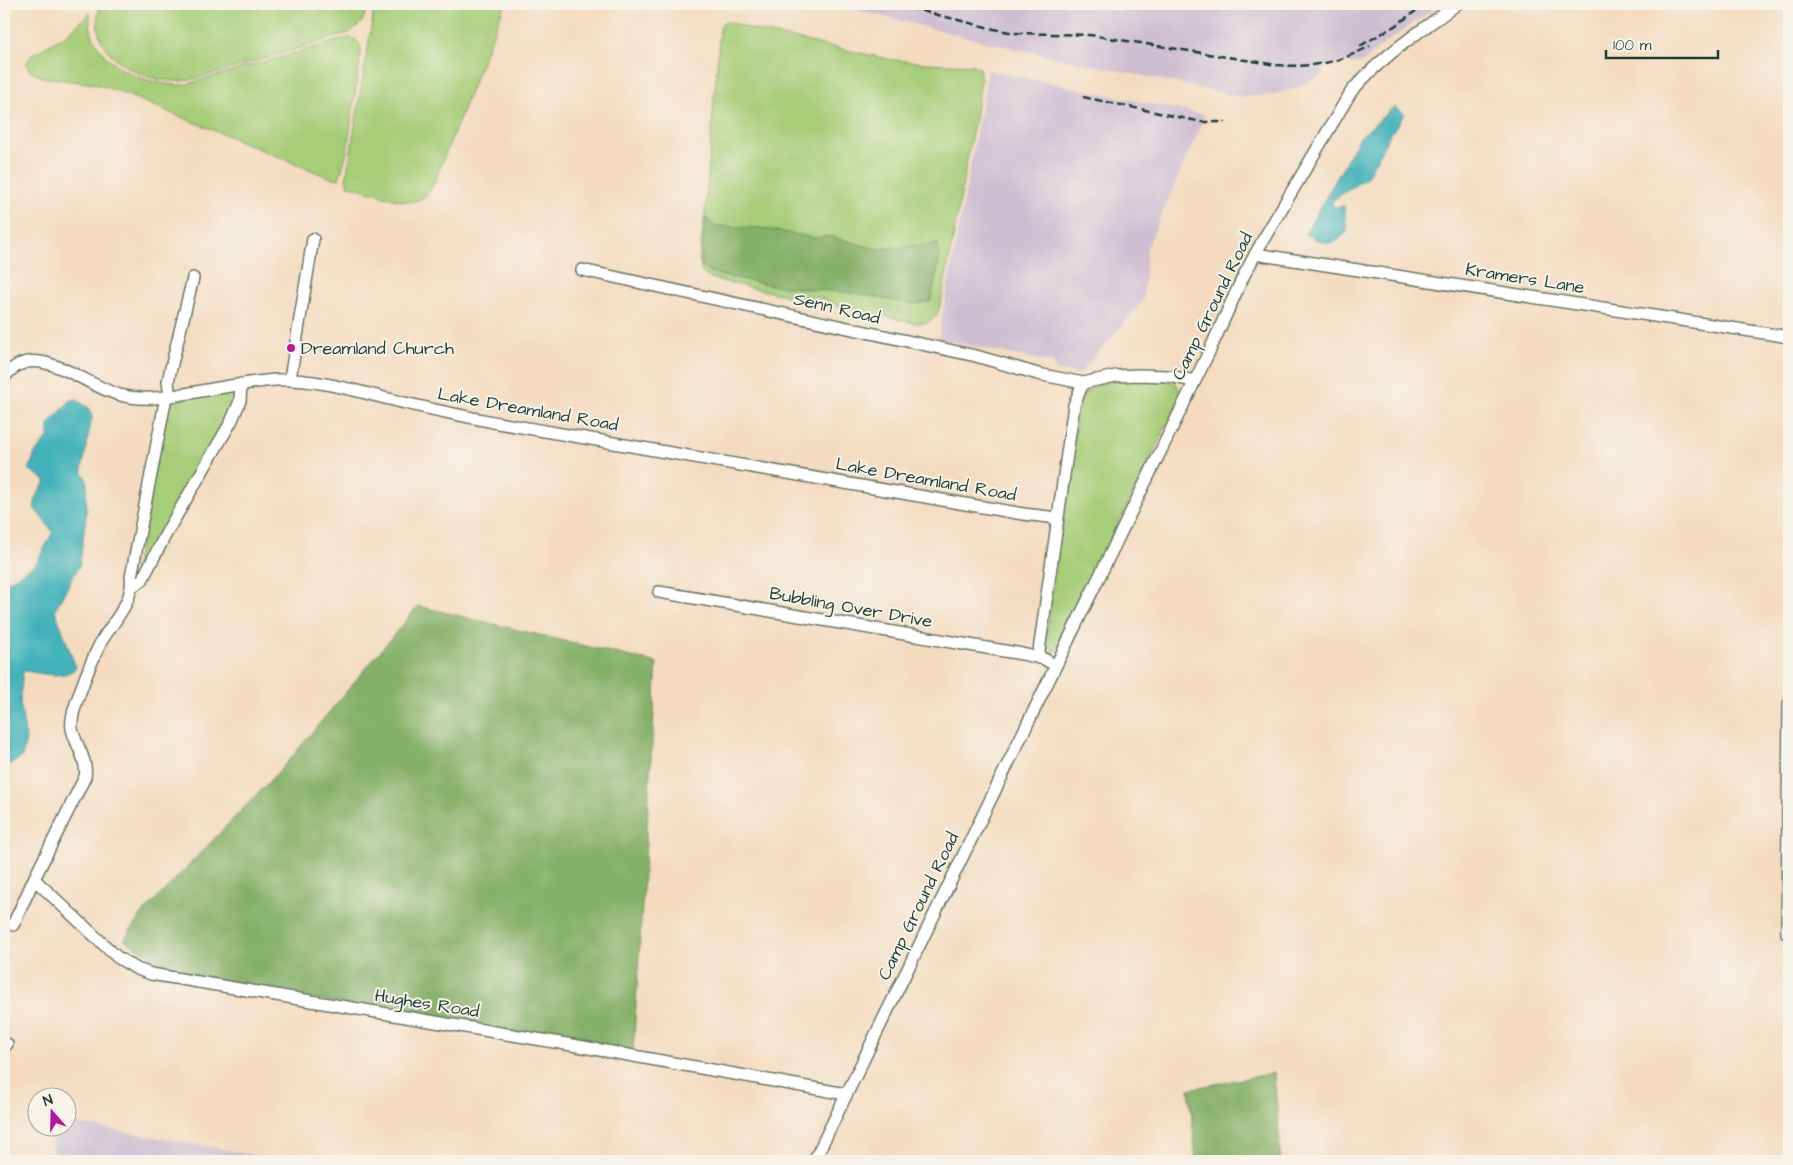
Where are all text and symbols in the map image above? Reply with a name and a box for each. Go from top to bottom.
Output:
scale bar [1606,28,1718,60]
text: 100 m [1613,35,1652,56]
street label: Camp Ground Road [1166,228,1259,384]
street label: Kramers Lane [1464,257,1587,300]
street label: Senn Road [791,286,883,331]
place label: Dreamland Church [301,336,454,361]
marker: Dreamland Church [285,342,297,354]
street label: Lake Dreamland Road [436,381,620,438]
street label: Lake Dreamland Road [834,451,1018,508]
street label: Bubbling Over Drive [767,581,935,635]
street label: Camp Ground Road [872,828,965,984]
street label: Hughes Road [373,983,481,1025]
north arrow [28,1088,78,1138]
text: N [40,1090,56,1112]

